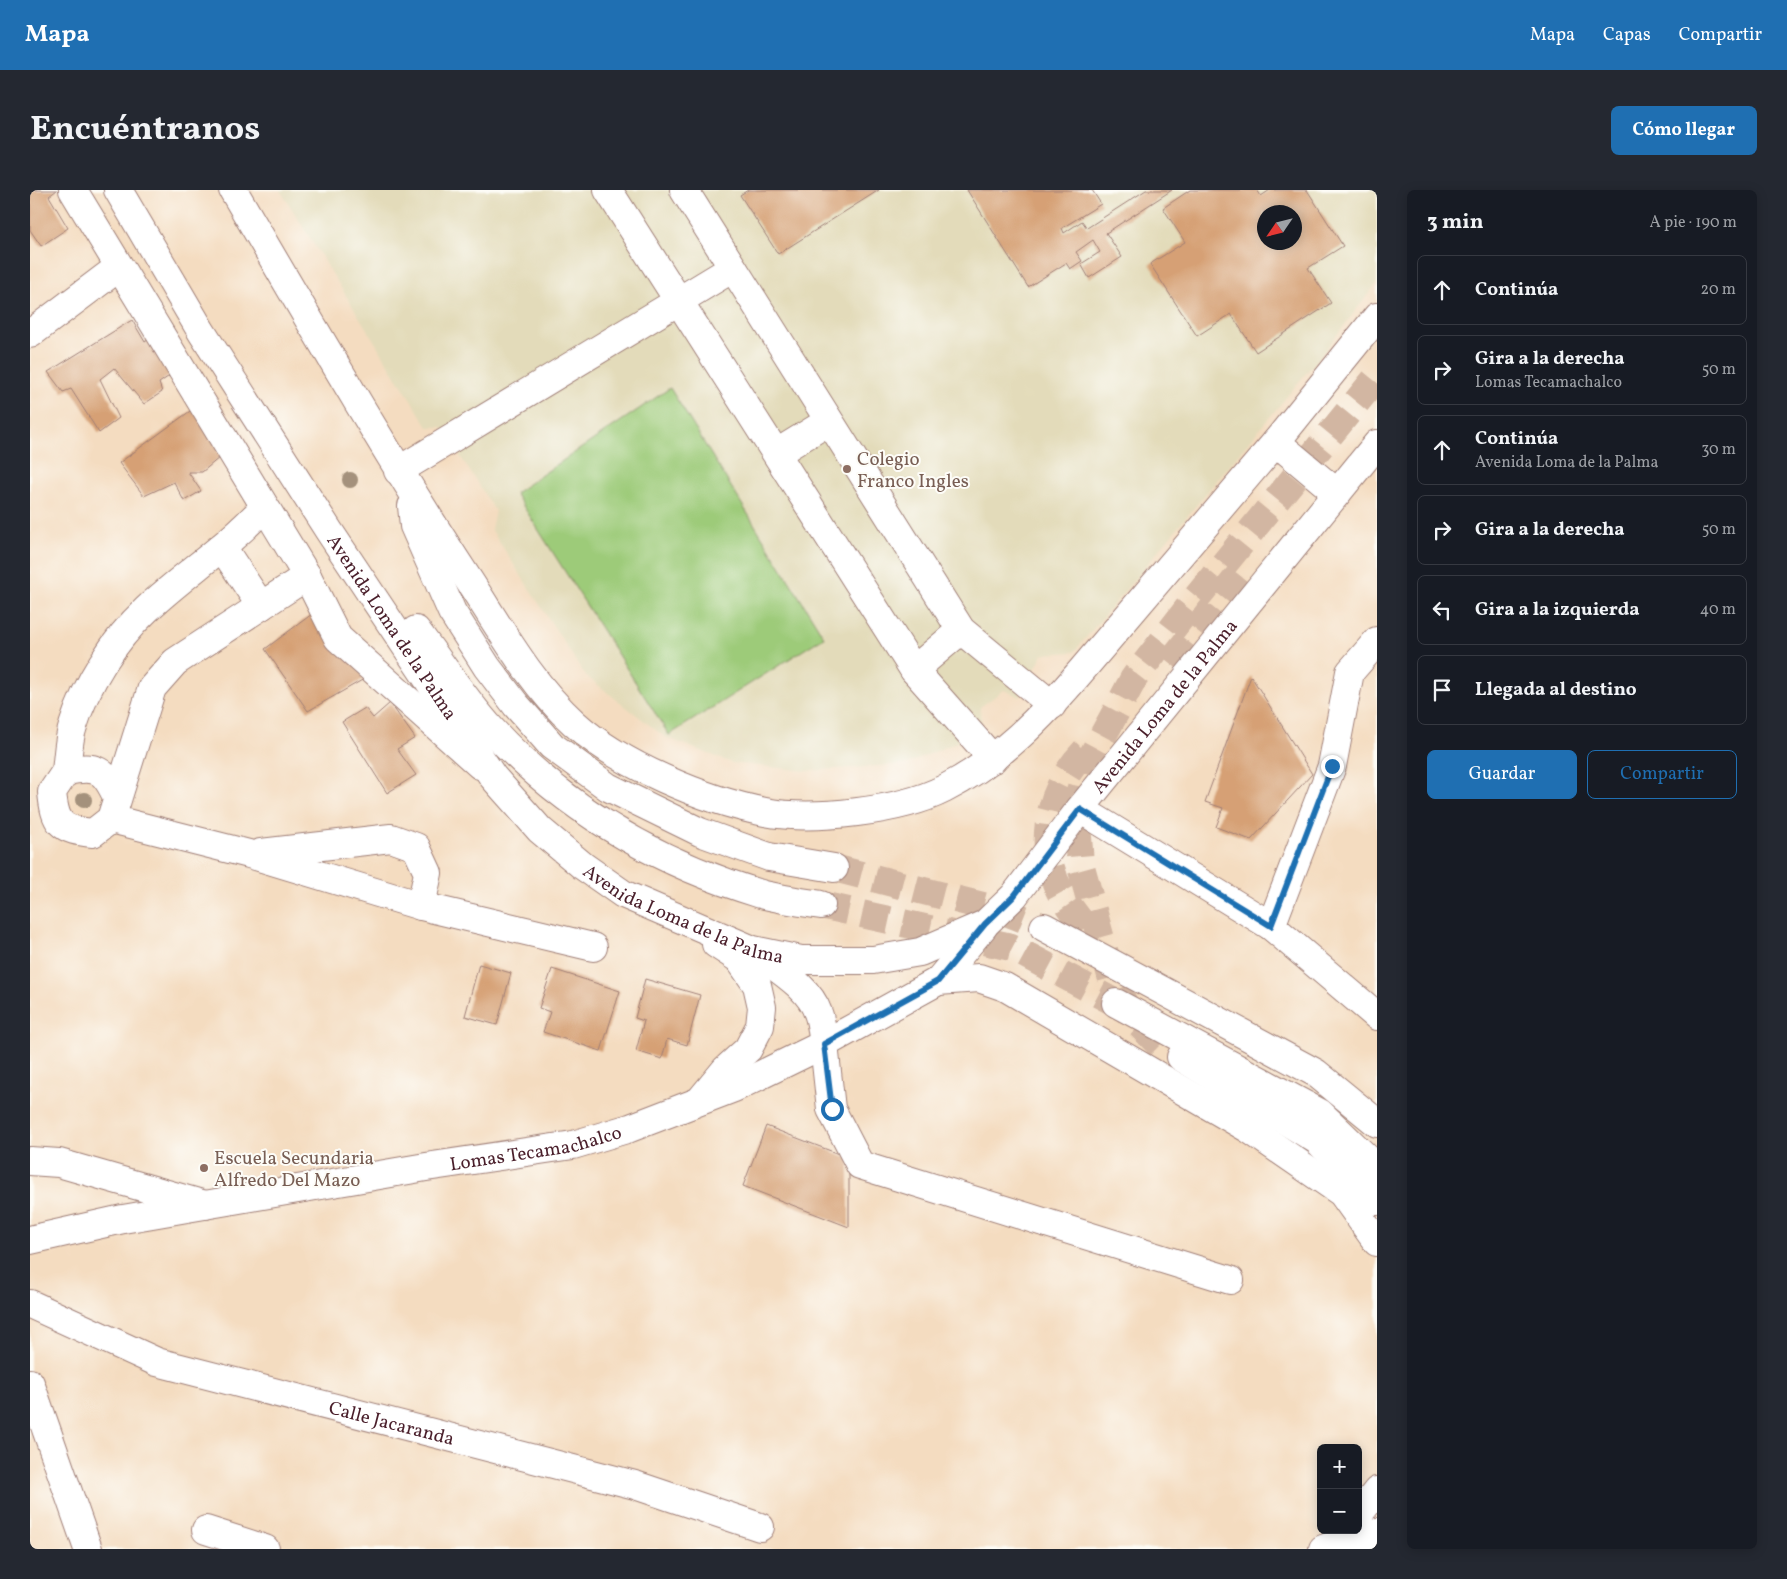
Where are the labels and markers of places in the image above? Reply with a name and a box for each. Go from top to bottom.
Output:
place label: Colegio Franco Ingles [857,447,969,495]
marker: Colegio Franco Ingles [841,463,853,475]
place label: Escuela Secundaria Alfredo Del Mazo [214,1146,374,1194]
marker: Escuela Secundaria Alfredo Del Mazo [198,1162,210,1174]

